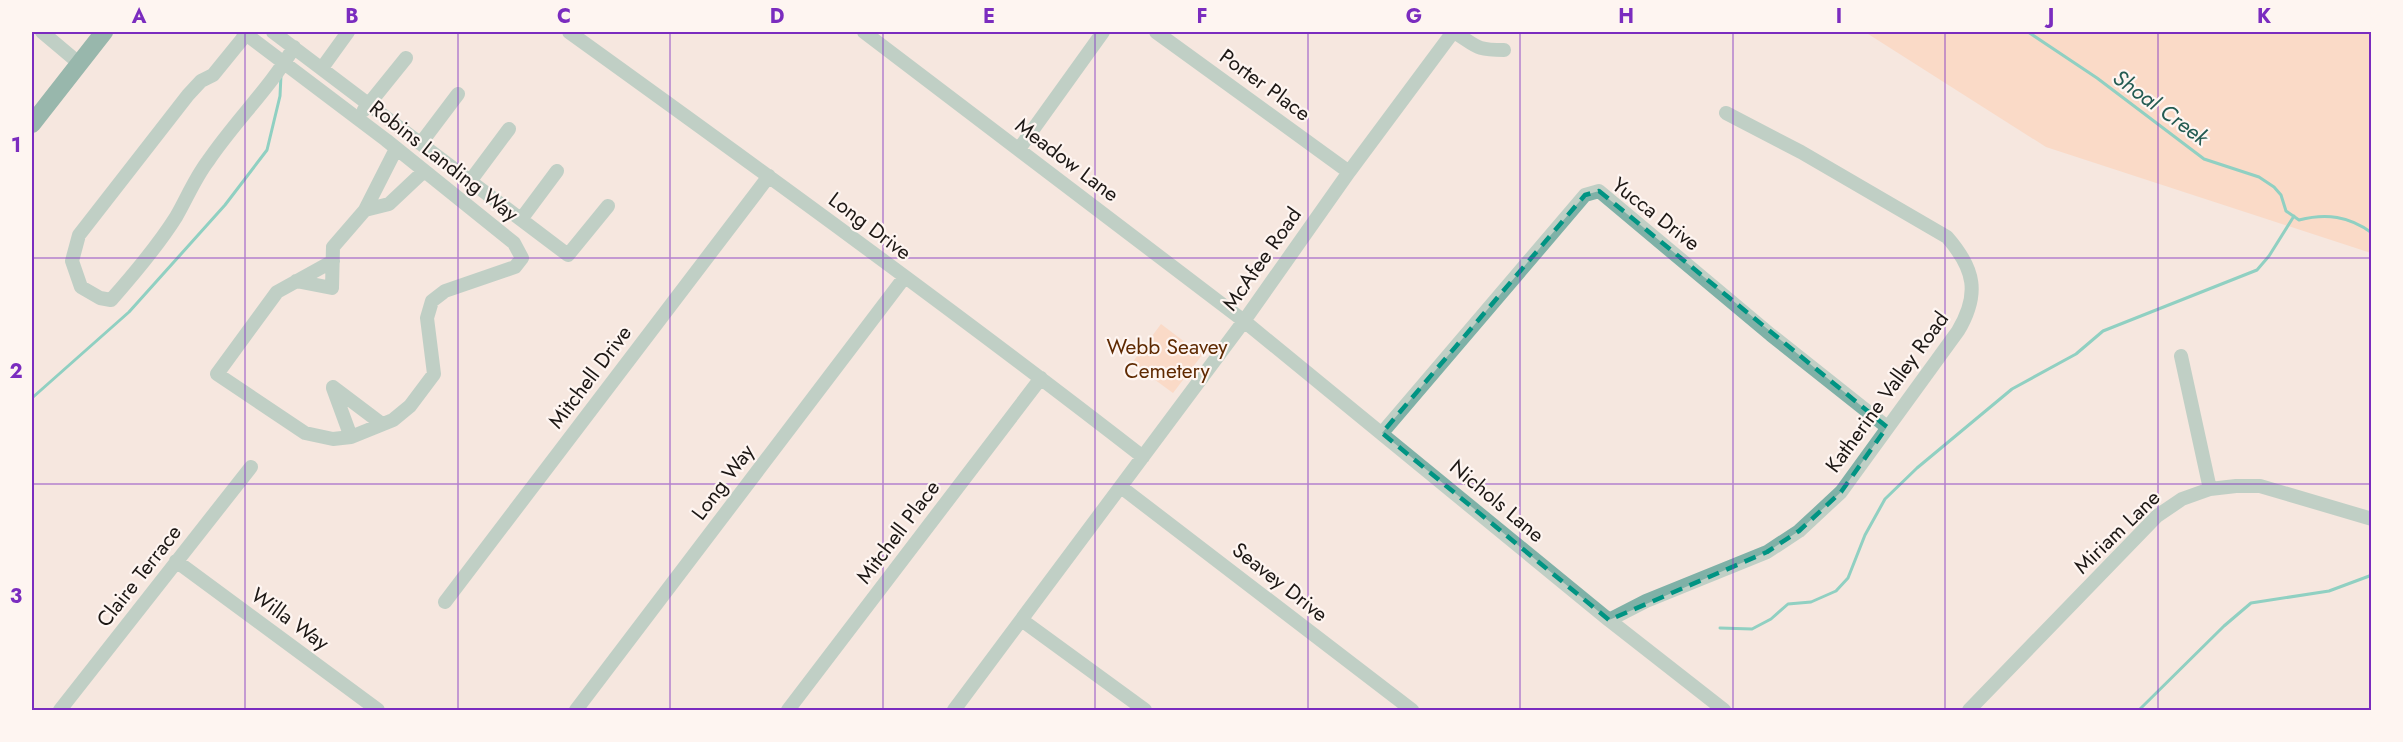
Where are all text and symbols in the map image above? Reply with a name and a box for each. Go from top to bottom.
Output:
text: A [131,2,147,31]
text: B [345,2,359,31]
text: C [557,2,571,31]
text: D [770,2,784,31]
text: E [983,2,995,31]
text: F [1196,2,1208,31]
text: G [1406,2,1422,31]
text: H [1618,2,1634,31]
text: I [1836,2,1842,31]
text: J [2044,2,2054,31]
text: K [2257,2,2271,31]
street label: Porter Place [1213,42,1317,128]
water label: Shoal Creek [2107,61,2217,154]
street label: Robins Landing Way [363,93,525,229]
street label: Meadow Lane [1009,111,1125,209]
text: 1 [11,131,21,160]
street label: Yucca Drive [1606,170,1706,258]
street label: Long Drive [822,185,918,267]
street label: McAfee Road [1215,201,1309,317]
street label: Katherine Valley Road [1818,305,1956,479]
street label: Mitchell Drive [541,319,639,435]
park label: Webb Seavey Cemetery [1106,332,1228,386]
text: 2 [9,357,23,386]
street label: Long Way [684,437,762,526]
street label: Nichols Lane [1443,452,1551,550]
street label: Mitchell Place [849,474,947,590]
street label: Miriam Lane [2067,483,2167,581]
street label: Claire Terrace [89,518,189,634]
street label: Seavey Drive [1226,535,1334,629]
street label: Willa Way [245,580,336,658]
text: 3 [10,582,22,611]

